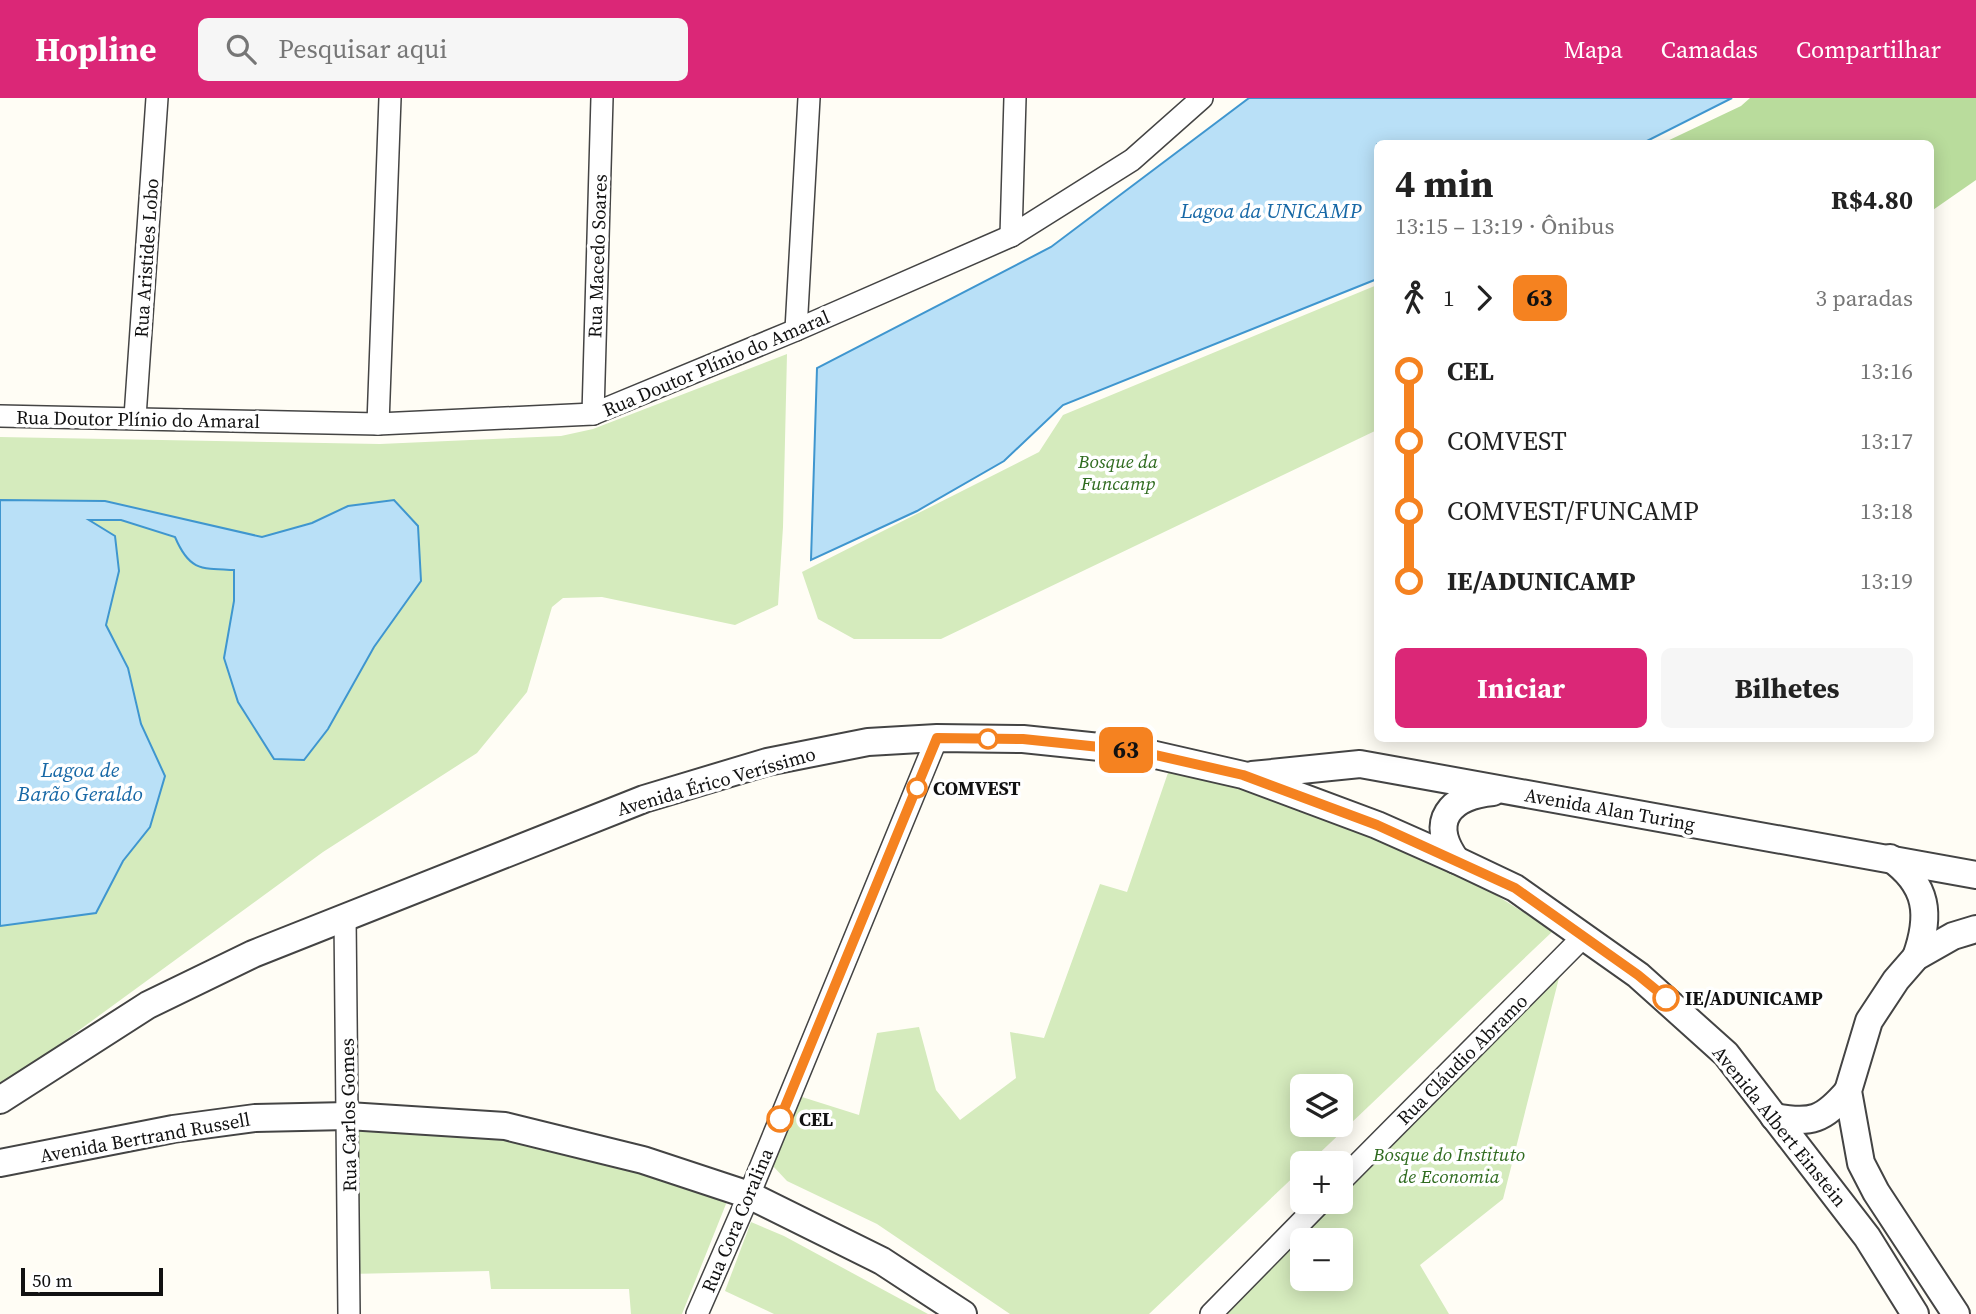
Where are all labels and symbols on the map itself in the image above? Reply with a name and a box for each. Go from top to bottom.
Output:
street label: Rua Macedo Soares [581,174,613,338]
street label: Rua Aristides Lobo [127,177,165,339]
water label: Lagoa da UNICAMP [1180,196,1362,225]
street label: Rua Doutor Plínio do Amaral [599,303,834,423]
street label: Rua Doutor Plínio do Amaral [16,404,260,434]
park label: Bosque da Funcamp [1077,448,1158,496]
line badge: 63 [1094,727,1158,773]
unlabelled marker [978,729,998,749]
street label: Avenida Érico Veríssimo [614,740,818,822]
water label: Lagoa de Barão Geraldo [16,755,143,808]
place label: COMVEST [933,775,1021,801]
marker: COMVEST [907,778,927,798]
street label: Avenida Alan Turing [1523,781,1697,837]
marker: IE/ADUNICAMP [1653,985,1679,1011]
place label: IE/ADUNICAMP [1685,985,1823,1011]
street label: Rua Cláudio Abramo [1391,988,1533,1130]
street label: Rua Carlos Gomes [334,1038,362,1192]
street label: Avenida Albert Einstein [1707,1040,1853,1212]
street label: Avenida Bertrand Russell [38,1106,253,1168]
marker: CEL [767,1106,793,1132]
place label: CEL [799,1106,833,1132]
park label: Bosque do Instituto de Economia [1372,1141,1525,1189]
street label: Rua Cora Coralina [695,1144,779,1296]
scale bar [21,1265,163,1297]

